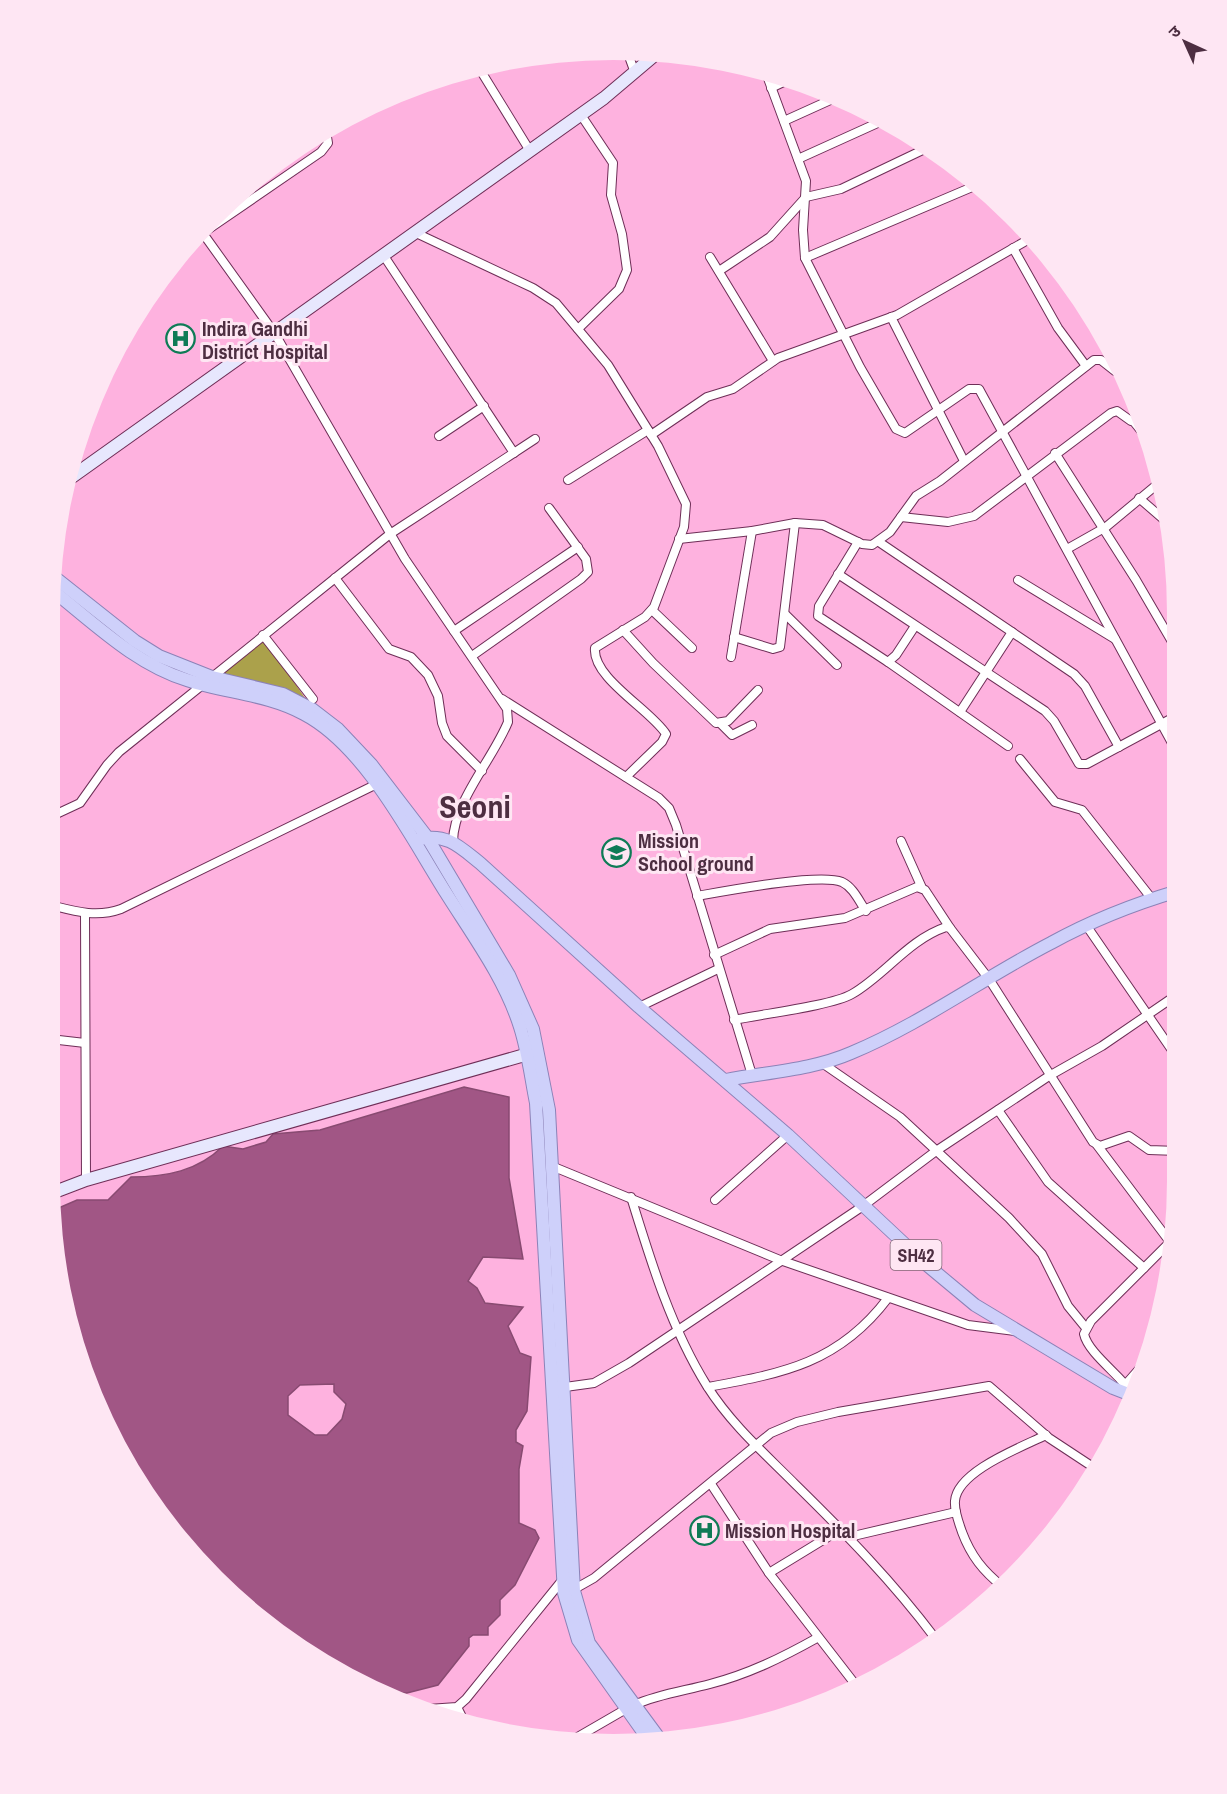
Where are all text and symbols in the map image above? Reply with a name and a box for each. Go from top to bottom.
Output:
north arrow [1155,12,1215,72]
text: उ [1163,20,1186,42]
place label: Indira Gandhi District Hospital [202,315,328,365]
hospital icon: Indira Gandhi District Hospital [165,323,197,355]
district label: Seoni [439,785,511,828]
place label: Mission School ground [638,827,754,877]
school or university icon: Mission School ground [601,836,633,868]
road number: SH42 [890,1240,942,1270]
hospital icon: Mission Hospital [688,1514,720,1546]
place label: Mission Hospital [725,1517,855,1544]

